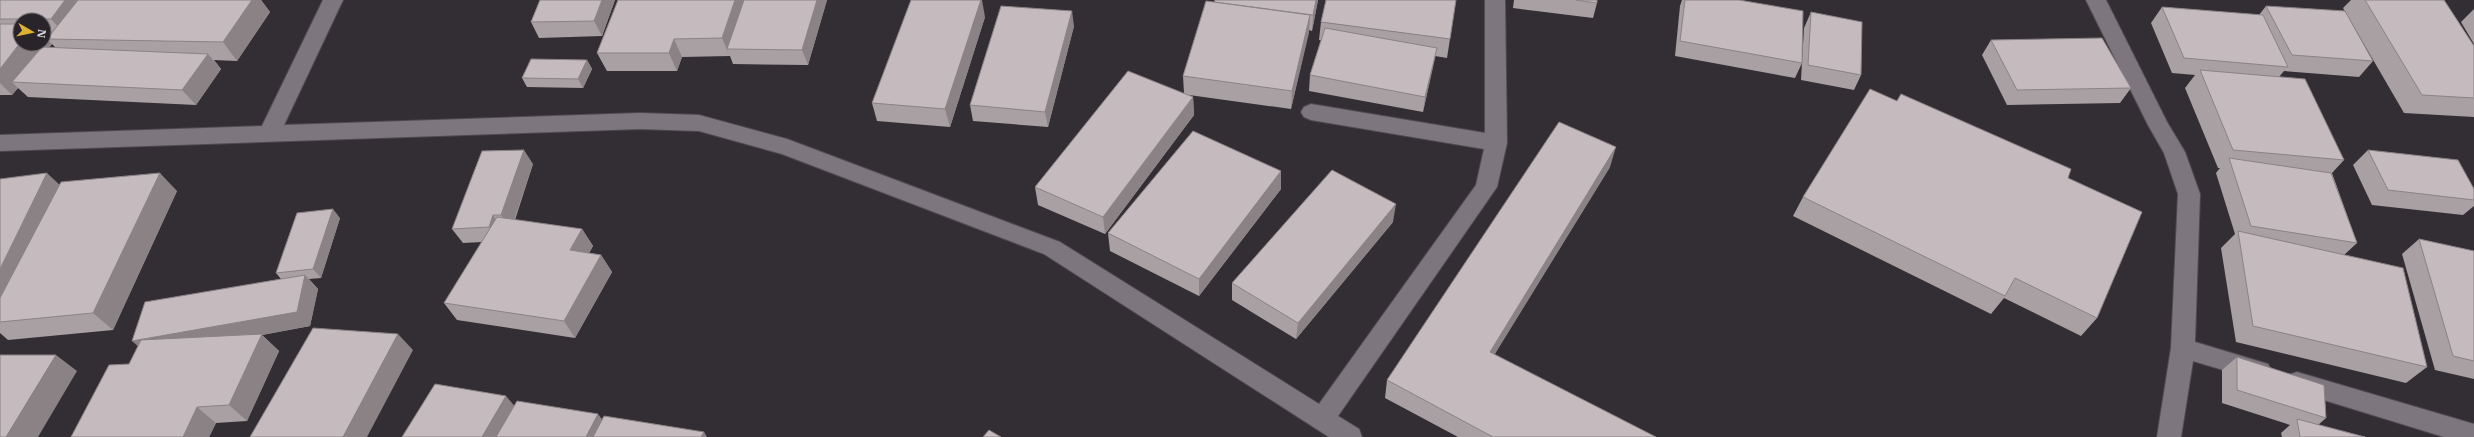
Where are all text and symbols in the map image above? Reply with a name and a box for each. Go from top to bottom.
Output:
north arrow [12,12,52,52]
text: N [34,28,49,39]

